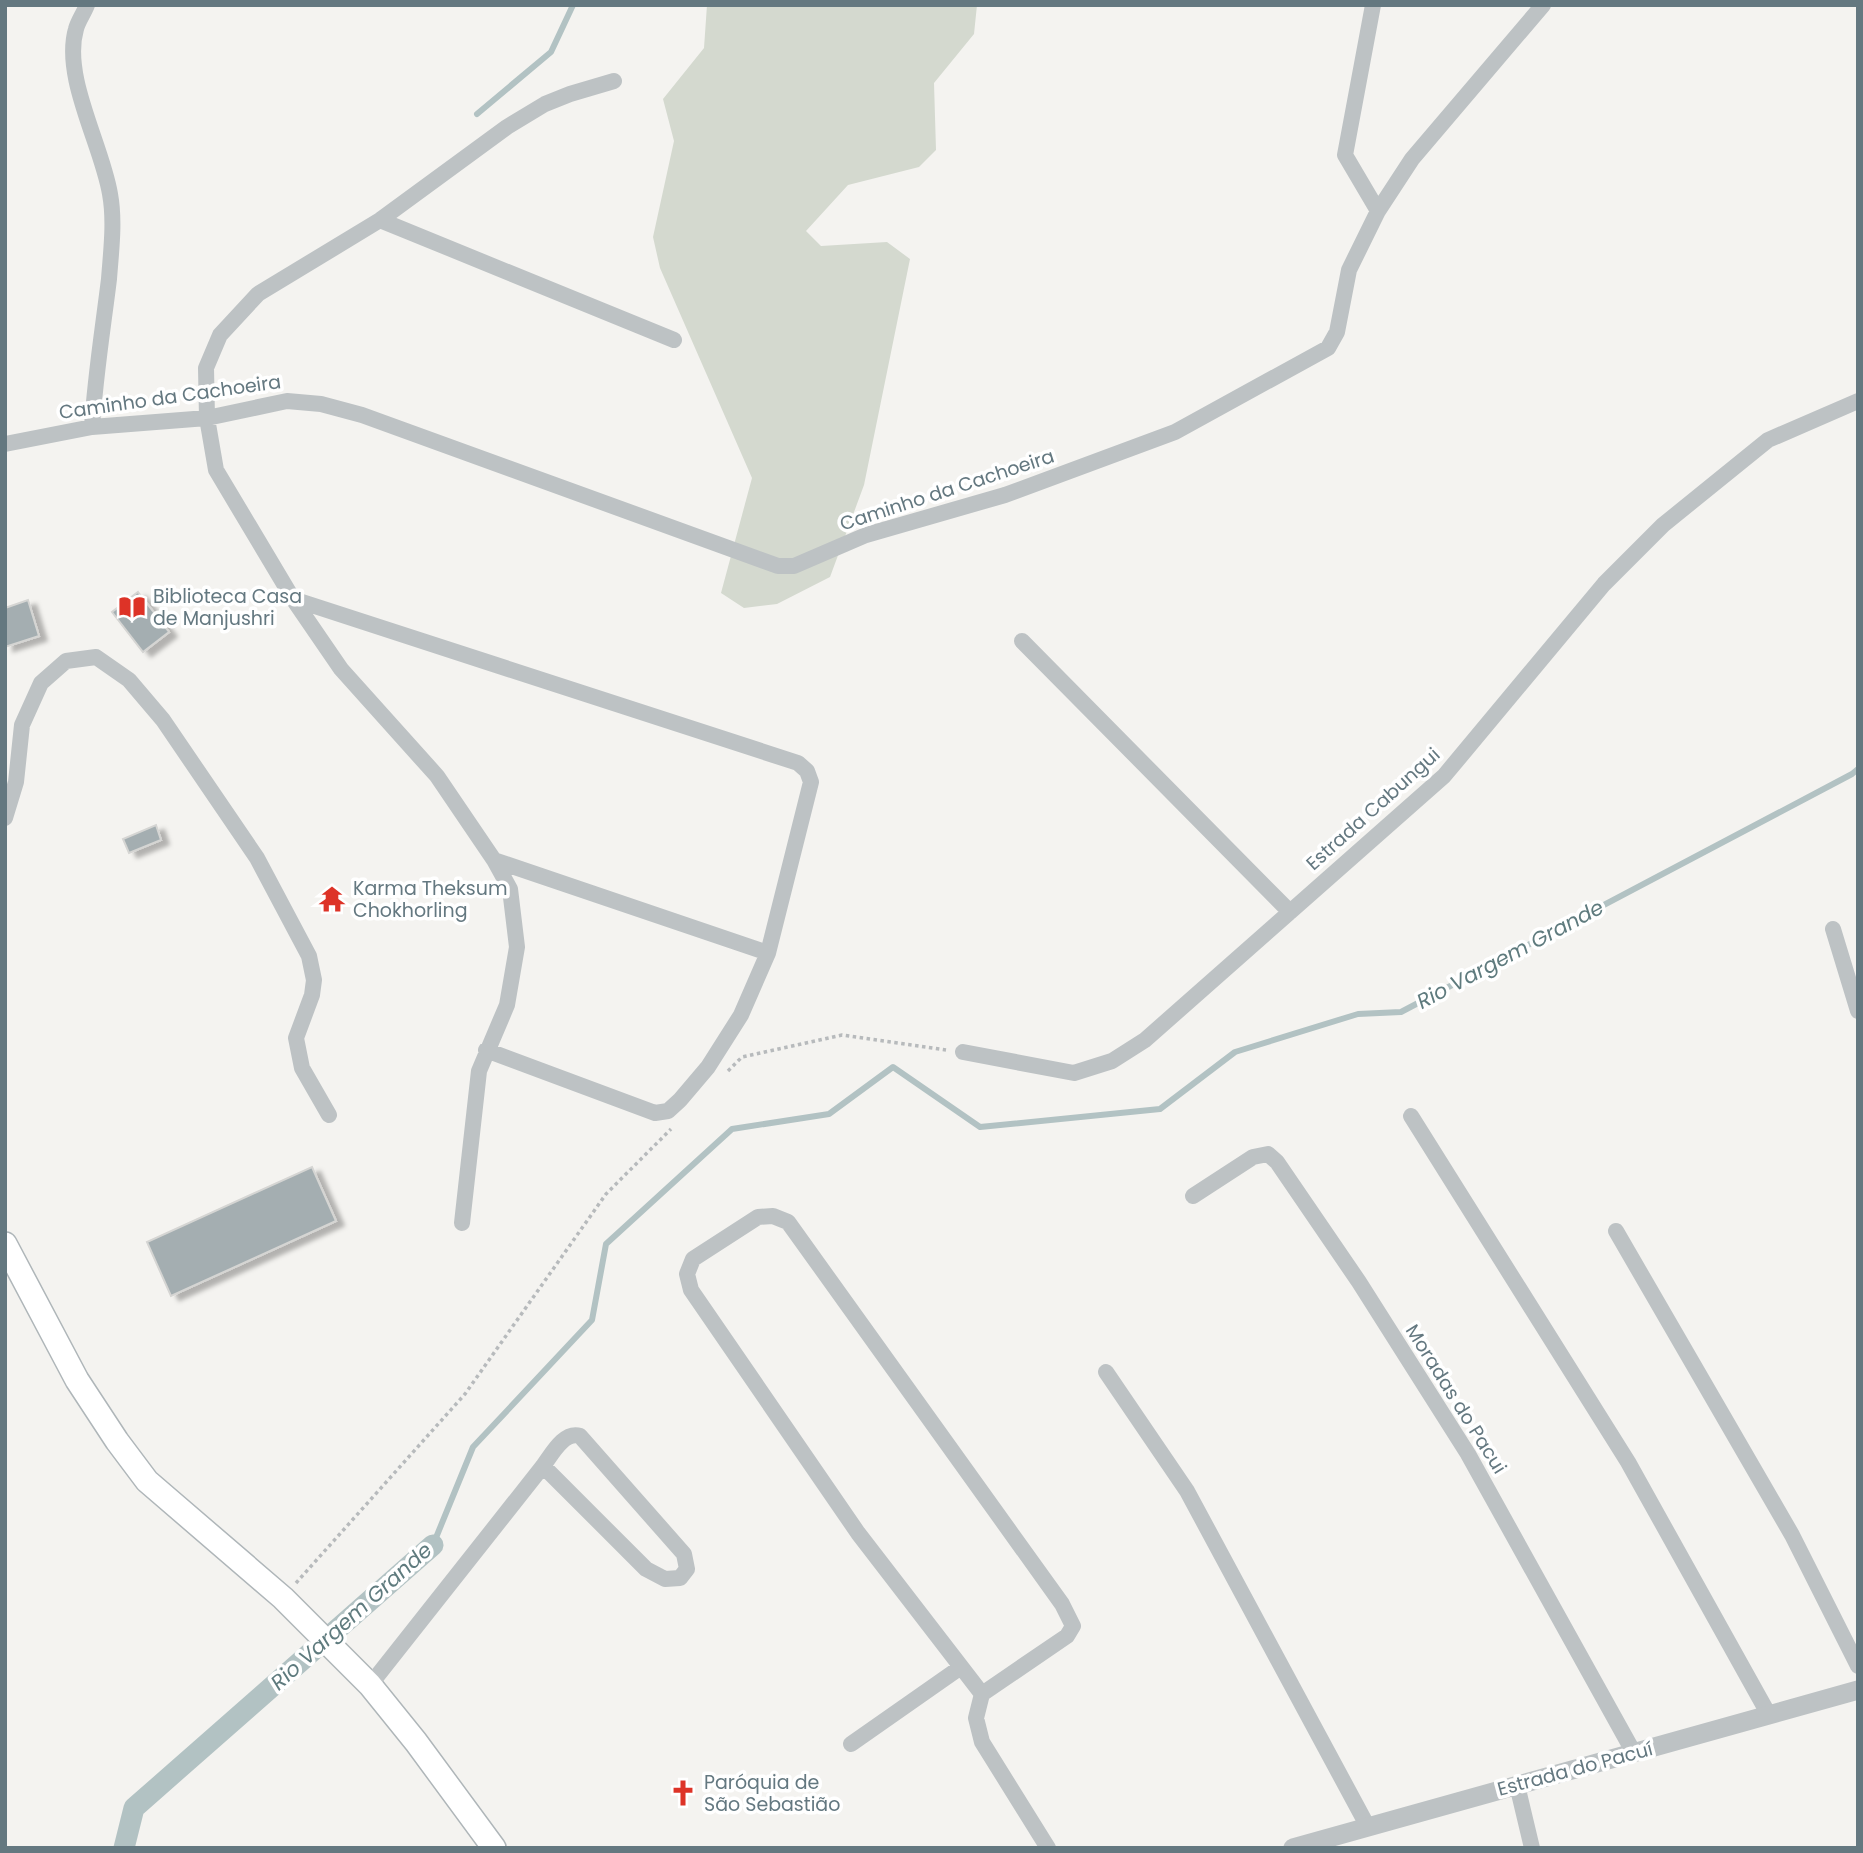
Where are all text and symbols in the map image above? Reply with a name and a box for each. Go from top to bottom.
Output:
street label: Caminho da Cachoeira [57,368,283,426]
street label: Caminho da Cachoeira [836,443,1058,537]
place label: Biblioteca Casa de Manjushri [153,583,302,632]
library icon: Biblioteca Casa de Manjushri [117,592,147,622]
street label: Estrada Cabungui [1300,742,1446,876]
place label: Karma Theksum Chokhorling [353,875,507,924]
temple icon: Karma Theksum Chokhorling [317,884,347,914]
water label: Rio Vargem Grande [1411,892,1609,1016]
street label: Moradas do Pacui [1399,1319,1513,1479]
water label: Rio Vargem Grande [264,1536,438,1696]
street label: Estrada do Pacuí [1494,1735,1656,1803]
place label: Paróquia de São Sebastião [704,1769,840,1818]
church icon: Paróquia de São Sebastião [668,1778,698,1808]

